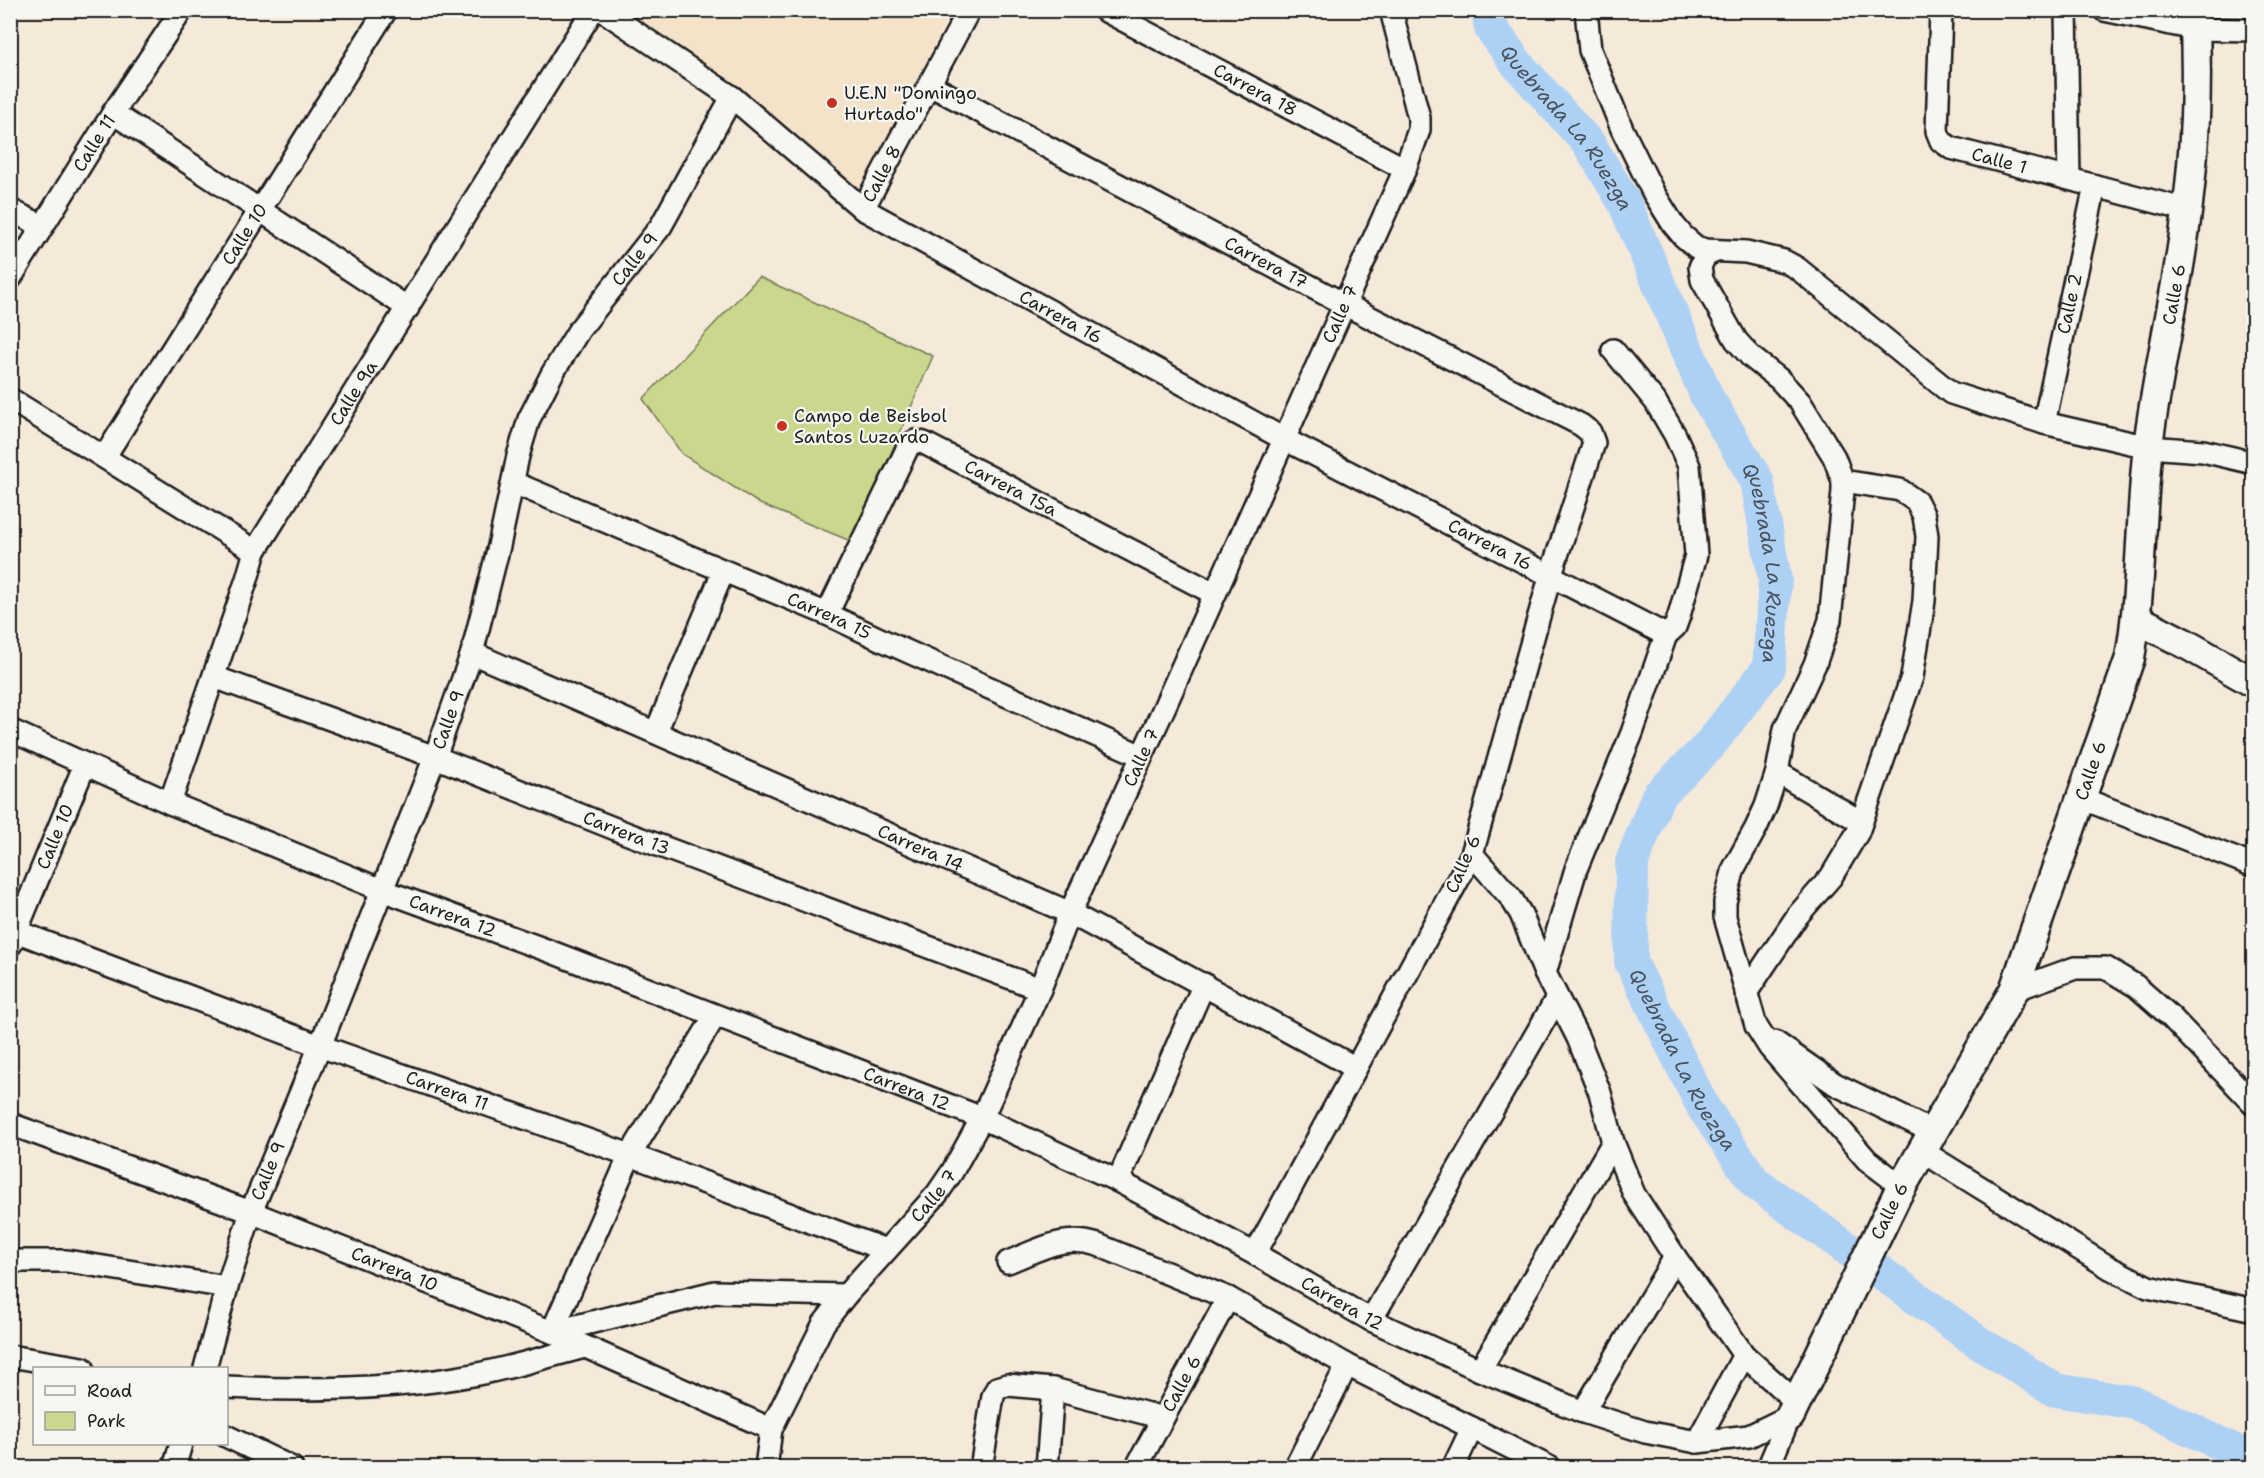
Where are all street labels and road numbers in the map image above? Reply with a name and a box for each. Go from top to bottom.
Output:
street label: Carrera 18 [1209,58,1301,122]
street label: Calle 11 [67,110,121,176]
street label: Calle 8 [857,141,907,207]
street label: Calle 1 [1969,142,2030,179]
street label: Calle 10 [216,199,273,270]
street label: Calle 9 [606,228,663,291]
street label: Carrera 17 [1220,231,1312,295]
street label: Calle 6 [2157,262,2191,327]
street label: Calle 2 [2051,271,2088,336]
street label: Calle 7 [1317,281,1364,347]
street label: Carrera 16 [1015,285,1106,349]
street label: Calle 9a [324,356,383,430]
street label: Carrera 15a [960,454,1061,522]
street label: Carrera 16 [1444,513,1536,576]
street label: Carrera 15 [783,587,875,645]
street label: Calle 9 [427,687,470,753]
street label: Calle 7 [1118,725,1165,790]
street label: Calle 6 [2069,738,2112,804]
street label: Calle 10 [31,800,79,873]
street label: Carrera 13 [580,805,673,861]
street label: Carrera 14 [874,819,967,877]
street label: Calle 6 [1440,831,1486,897]
street label: Carrera 12 [406,889,499,943]
street label: Carrera 12 [860,1061,953,1116]
street label: Carrera 11 [402,1065,492,1116]
street label: Calle 9 [245,1138,291,1204]
street label: Calle 7 [905,1165,962,1227]
street label: Calle 6 [1865,1178,1914,1244]
street label: Carrera 10 [348,1241,441,1297]
street label: Carrera 12 [1296,1271,1387,1336]
street label: Calle 6 [1156,1351,1207,1416]

